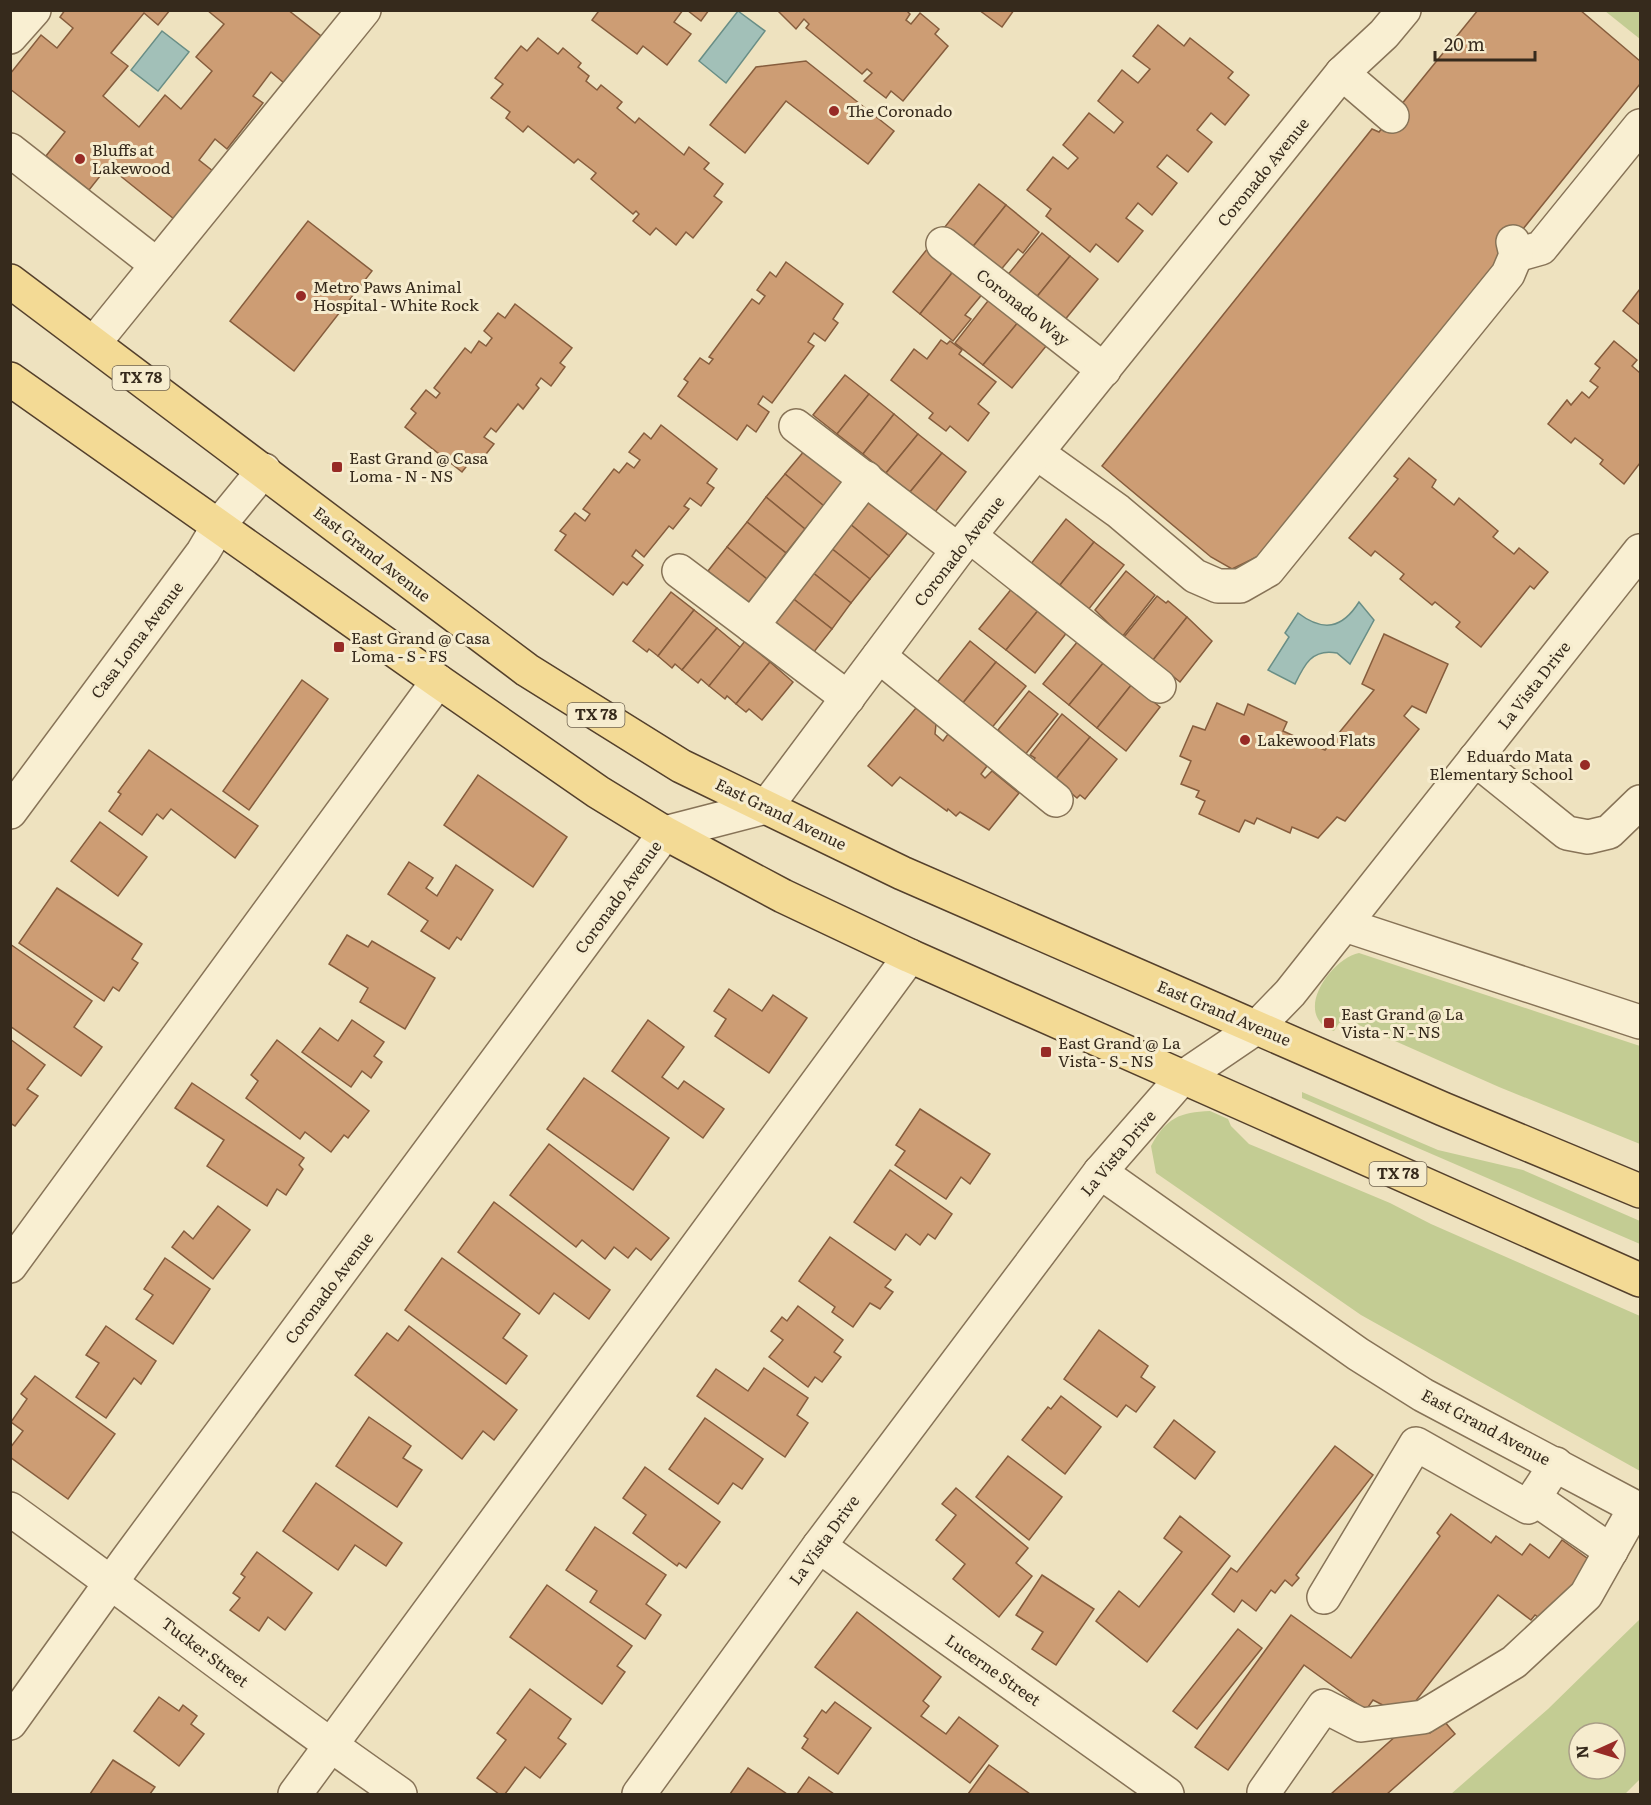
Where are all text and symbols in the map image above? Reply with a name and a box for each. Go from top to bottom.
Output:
scale bar [1435,24,1536,62]
text: 20 m [1444,30,1485,57]
place label: The Coronado [846,98,952,122]
marker: The Coronado [827,104,841,118]
street label: Coronado Avenue [1211,112,1314,231]
place label: Bluffs at Lakewood [92,137,171,179]
marker: Bluffs at Lakewood [73,152,87,166]
street label: Coronado Way [972,262,1076,351]
place label: Metro Paws Animal Hospital - White Rock [313,274,479,316]
marker: Metro Paws Animal Hospital - White Rock [294,289,308,303]
road number: TX 78 [112,366,170,390]
place label: East Grand @ Casa Loma - N - NS [349,445,488,487]
marker: East Grand @ Casa Loma - N - NS [330,460,344,474]
street label: Coronado Avenue [907,490,1009,611]
street label: East Grand Avenue [309,500,436,607]
street label: Casa Loma Avenue [84,576,188,703]
place label: East Grand @ Casa Loma - S - FS [351,625,490,667]
street label: La Vista Drive [1491,635,1575,734]
marker: East Grand @ Casa Loma - S - FS [332,640,346,654]
road number: TX 78 [568,703,624,727]
place label: Lakewood Flats [1257,727,1375,751]
marker: Lakewood Flats [1238,733,1252,747]
place label: Eduardo Mata Elementary School [1429,743,1573,785]
marker: Eduardo Mata Elementary School [1578,758,1592,772]
street label: East Grand Avenue [712,771,851,855]
street label: Coronado Avenue [568,835,666,958]
street label: East Grand Avenue [1154,973,1295,1051]
place label: East Grand @ La Vista - N - NS [1341,1001,1464,1043]
marker: East Grand @ La Vista - N - NS [1322,1016,1336,1030]
place label: East Grand @ La Vista - S - NS [1058,1030,1181,1072]
marker: East Grand @ La Vista - S - NS [1039,1045,1053,1059]
street label: La Vista Drive [1074,1104,1161,1201]
road number: TX 78 [1370,1162,1426,1186]
street label: Coronado Avenue [278,1226,378,1348]
street label: East Grand Avenue [1418,1382,1555,1470]
street label: La Vista Drive [782,1489,864,1589]
street label: Tucker Street [157,1610,255,1692]
street label: Lucerne Street [941,1627,1047,1711]
north arrow [1567,1721,1627,1781]
text: N [1569,1745,1593,1760]

